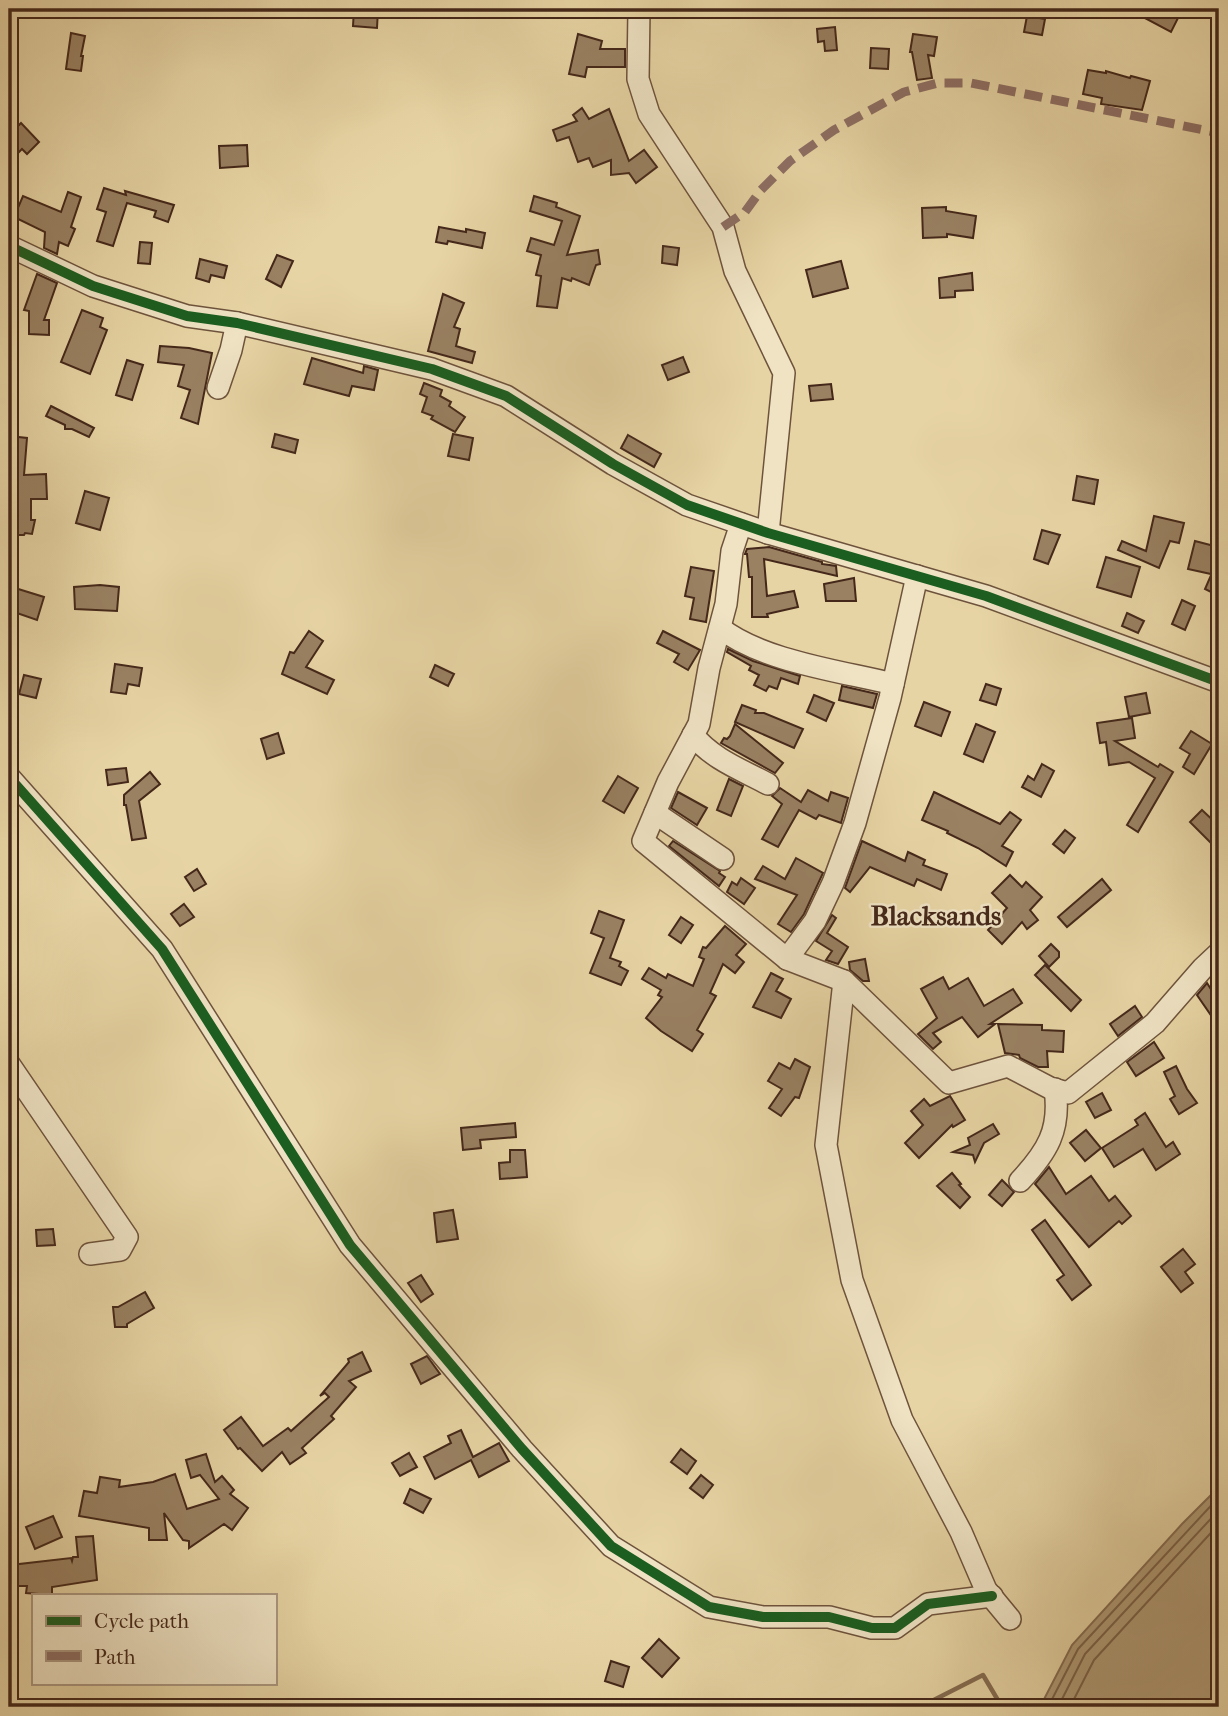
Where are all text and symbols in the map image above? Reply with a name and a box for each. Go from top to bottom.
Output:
district label: Blacksands [871,899,1001,932]
legend [32,1594,276,1684]
text: Cycle path [94,1609,189,1633]
text: Path [94,1645,136,1669]

